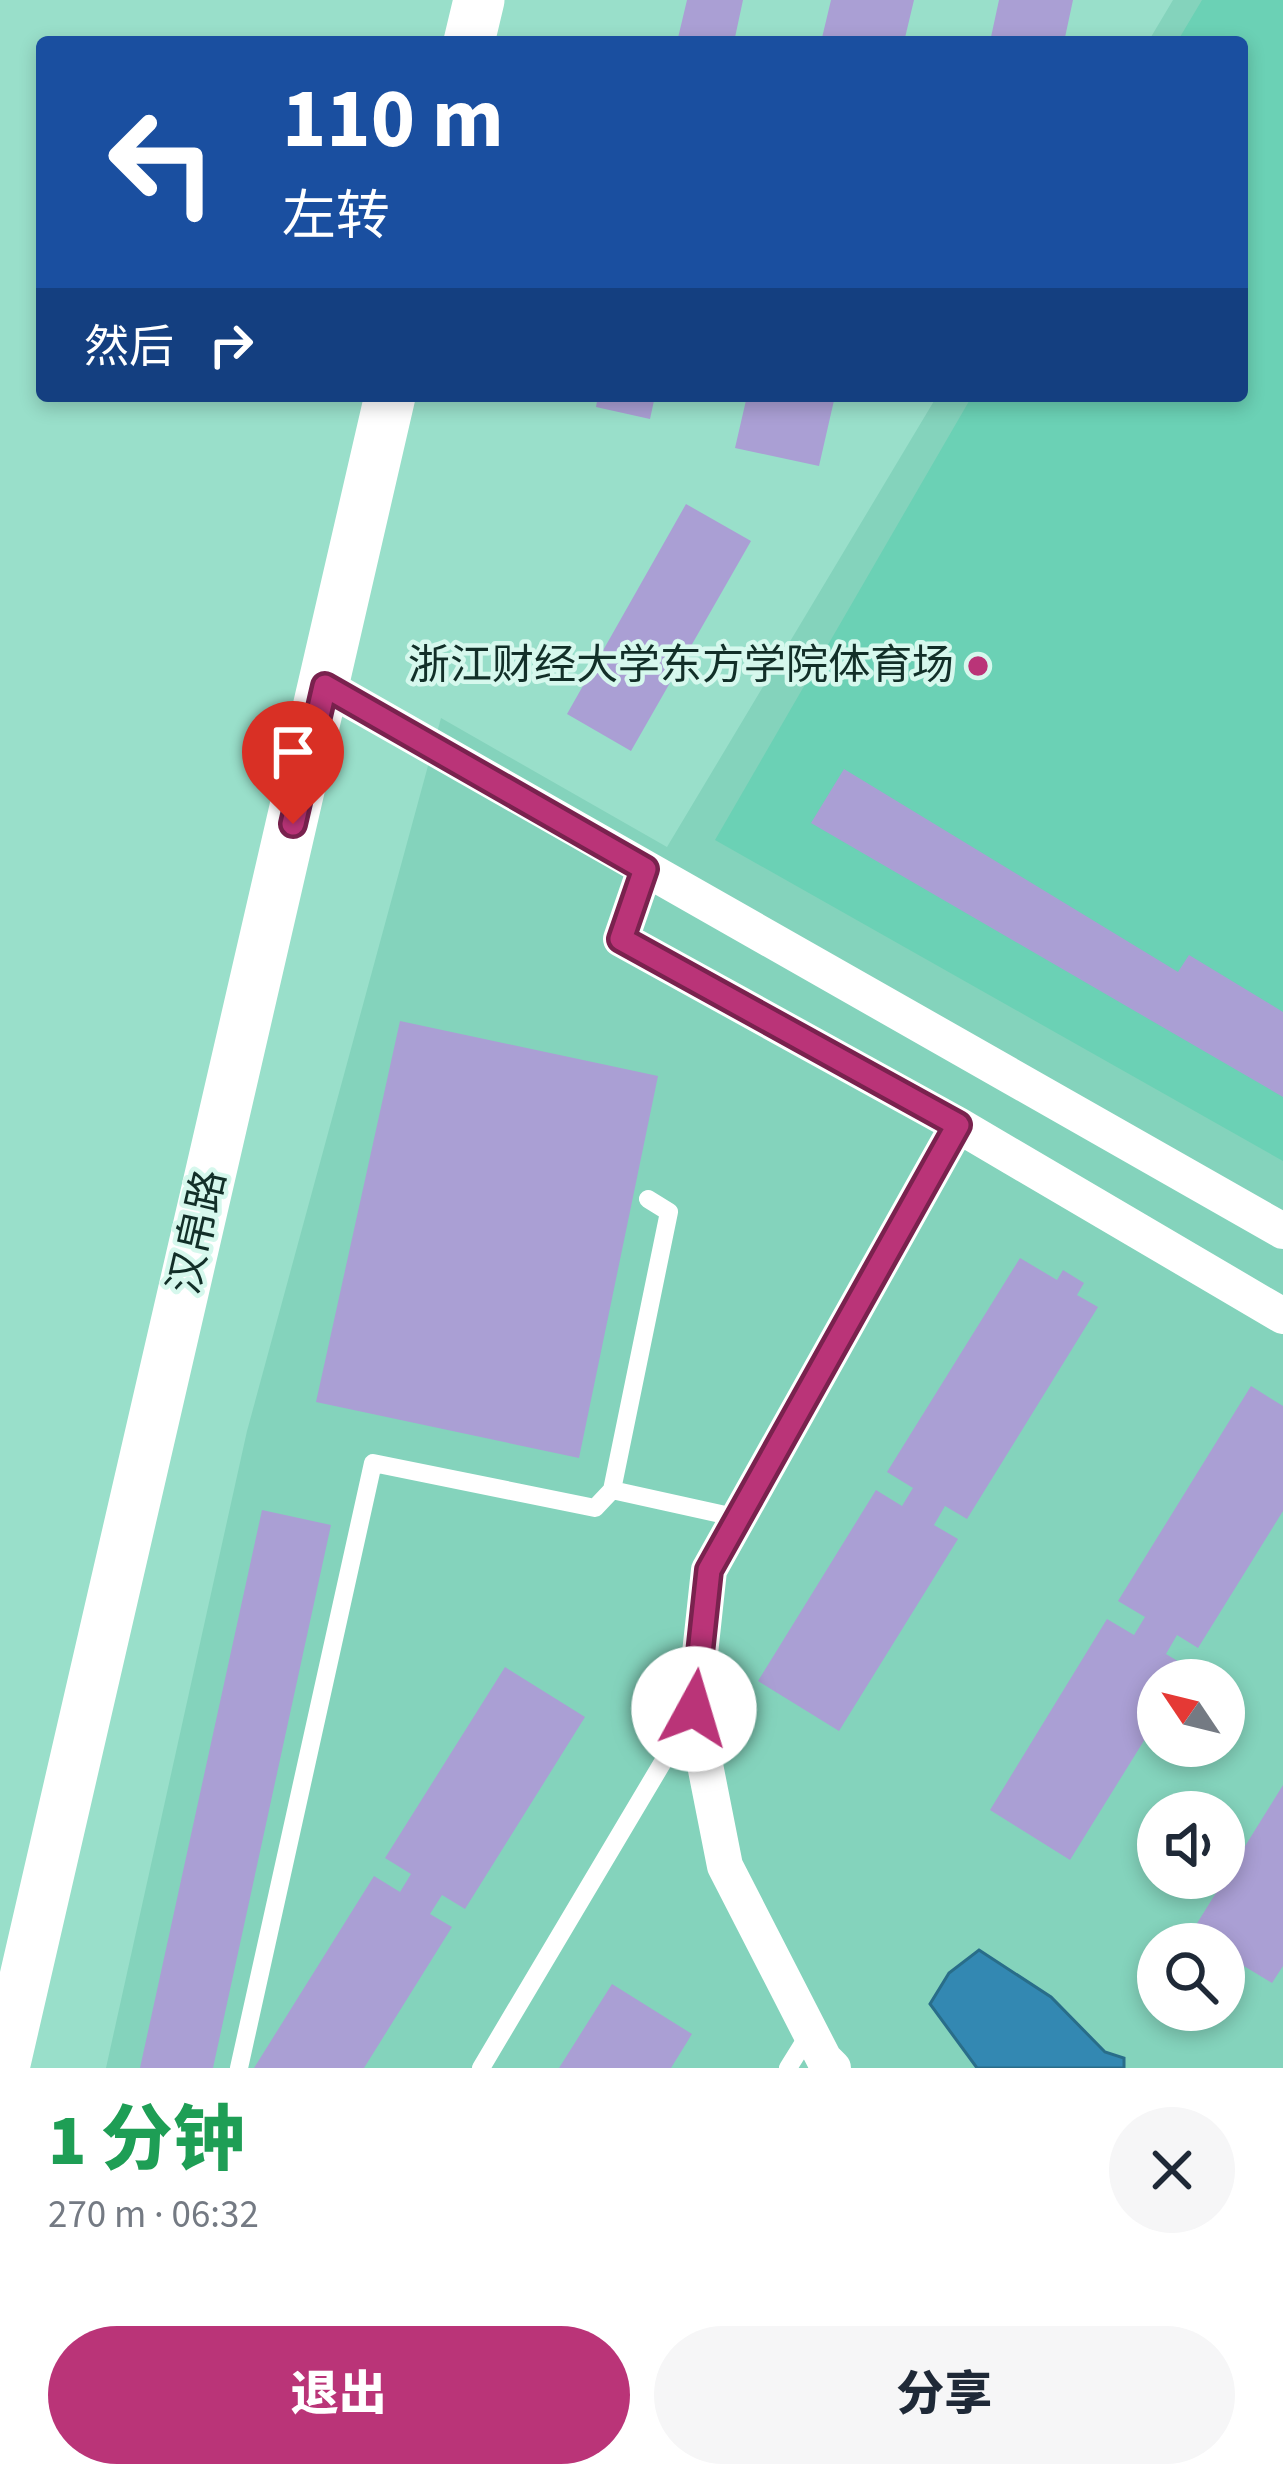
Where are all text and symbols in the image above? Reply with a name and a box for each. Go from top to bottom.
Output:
text: 110 m [282,60,504,180]
icon: left [84,84,240,240]
text: 左转 [282,179,390,256]
icon: right [198,312,264,378]
text: 然后 [84,316,174,380]
place label: 浙江财经大学东方学院体育场 [408,636,954,696]
marker: 浙江财经大学东方学院体育场 [965,653,991,679]
pin [242,701,344,824]
icon: arrive [260,719,326,785]
street label: 汉帛路 [155,1164,241,1300]
position arrow [631,1646,757,1772]
north arrow [1137,1659,1245,1767]
map controls [1137,1659,1245,2031]
button: sound [1137,1791,1245,1899]
button: search [1137,1923,1245,2031]
text: 1 分钟 [48,2090,245,2193]
button: close [1109,2107,1235,2233]
text: 270 m · 06:32 [48,2187,259,2243]
button: 退出 [48,2326,630,2464]
button: 分享 [654,2326,1235,2464]

